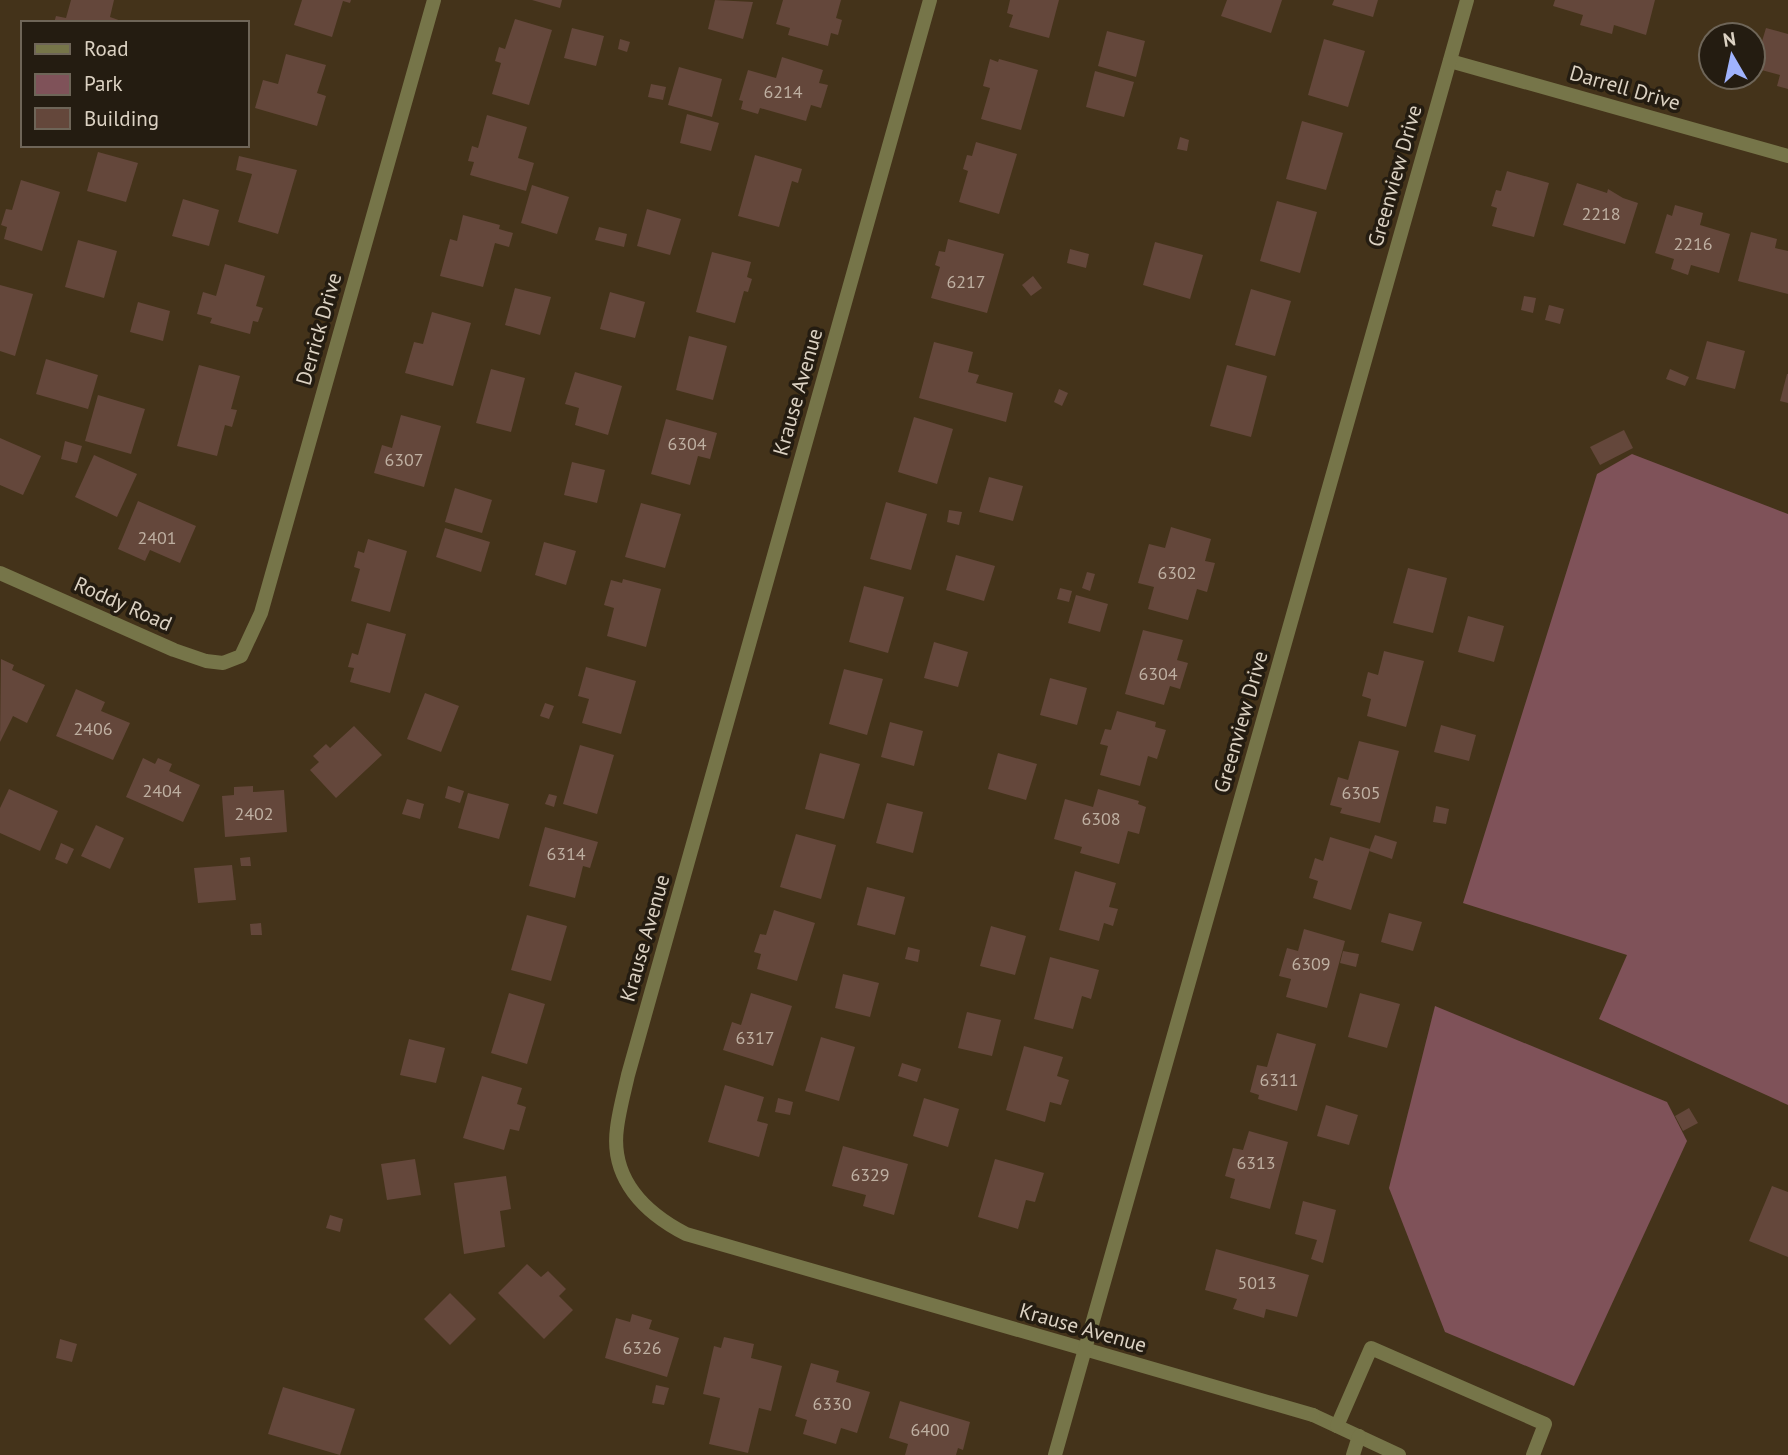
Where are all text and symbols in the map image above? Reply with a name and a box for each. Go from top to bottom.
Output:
legend [21,21,248,147]
north arrow [1697,21,1767,91]
text: N [1721,26,1737,52]
text: Road [84,35,128,62]
street label: Darrell Drive [1567,59,1684,116]
text: Park [84,70,123,97]
house number: 6214 [763,80,803,103]
street label: Greenview Drive [1361,102,1428,250]
text: Building [84,105,159,132]
house number: 2218 [1581,202,1621,225]
house number: 2216 [1673,232,1713,255]
street label: Derrick Drive [290,269,347,388]
house number: 6217 [946,270,986,293]
street label: Krause Avenue [766,325,829,459]
house number: 6304 [667,432,707,455]
house number: 6307 [384,448,424,471]
house number: 2401 [137,526,177,549]
house number: 6302 [1157,561,1197,584]
street label: Roddy Road [70,570,176,637]
street label: Greenview Drive [1207,648,1274,796]
house number: 6304 [1138,662,1178,685]
house number: 2406 [73,717,113,740]
house number: 2404 [142,779,182,802]
house number: 6305 [1341,781,1381,804]
house number: 2402 [234,802,274,825]
house number: 6308 [1081,807,1121,830]
house number: 6314 [546,842,586,865]
street label: Krause Avenue [613,871,676,1005]
house number: 6309 [1291,952,1331,975]
house number: 6317 [735,1026,775,1049]
house number: 6311 [1259,1068,1299,1091]
house number: 6313 [1236,1151,1276,1174]
house number: 6329 [850,1163,890,1186]
house number: 5013 [1237,1271,1277,1294]
street label: Krause Avenue [1016,1296,1150,1359]
house number: 6326 [622,1336,662,1359]
house number: 6330 [812,1392,852,1415]
house number: 6400 [910,1418,950,1441]

